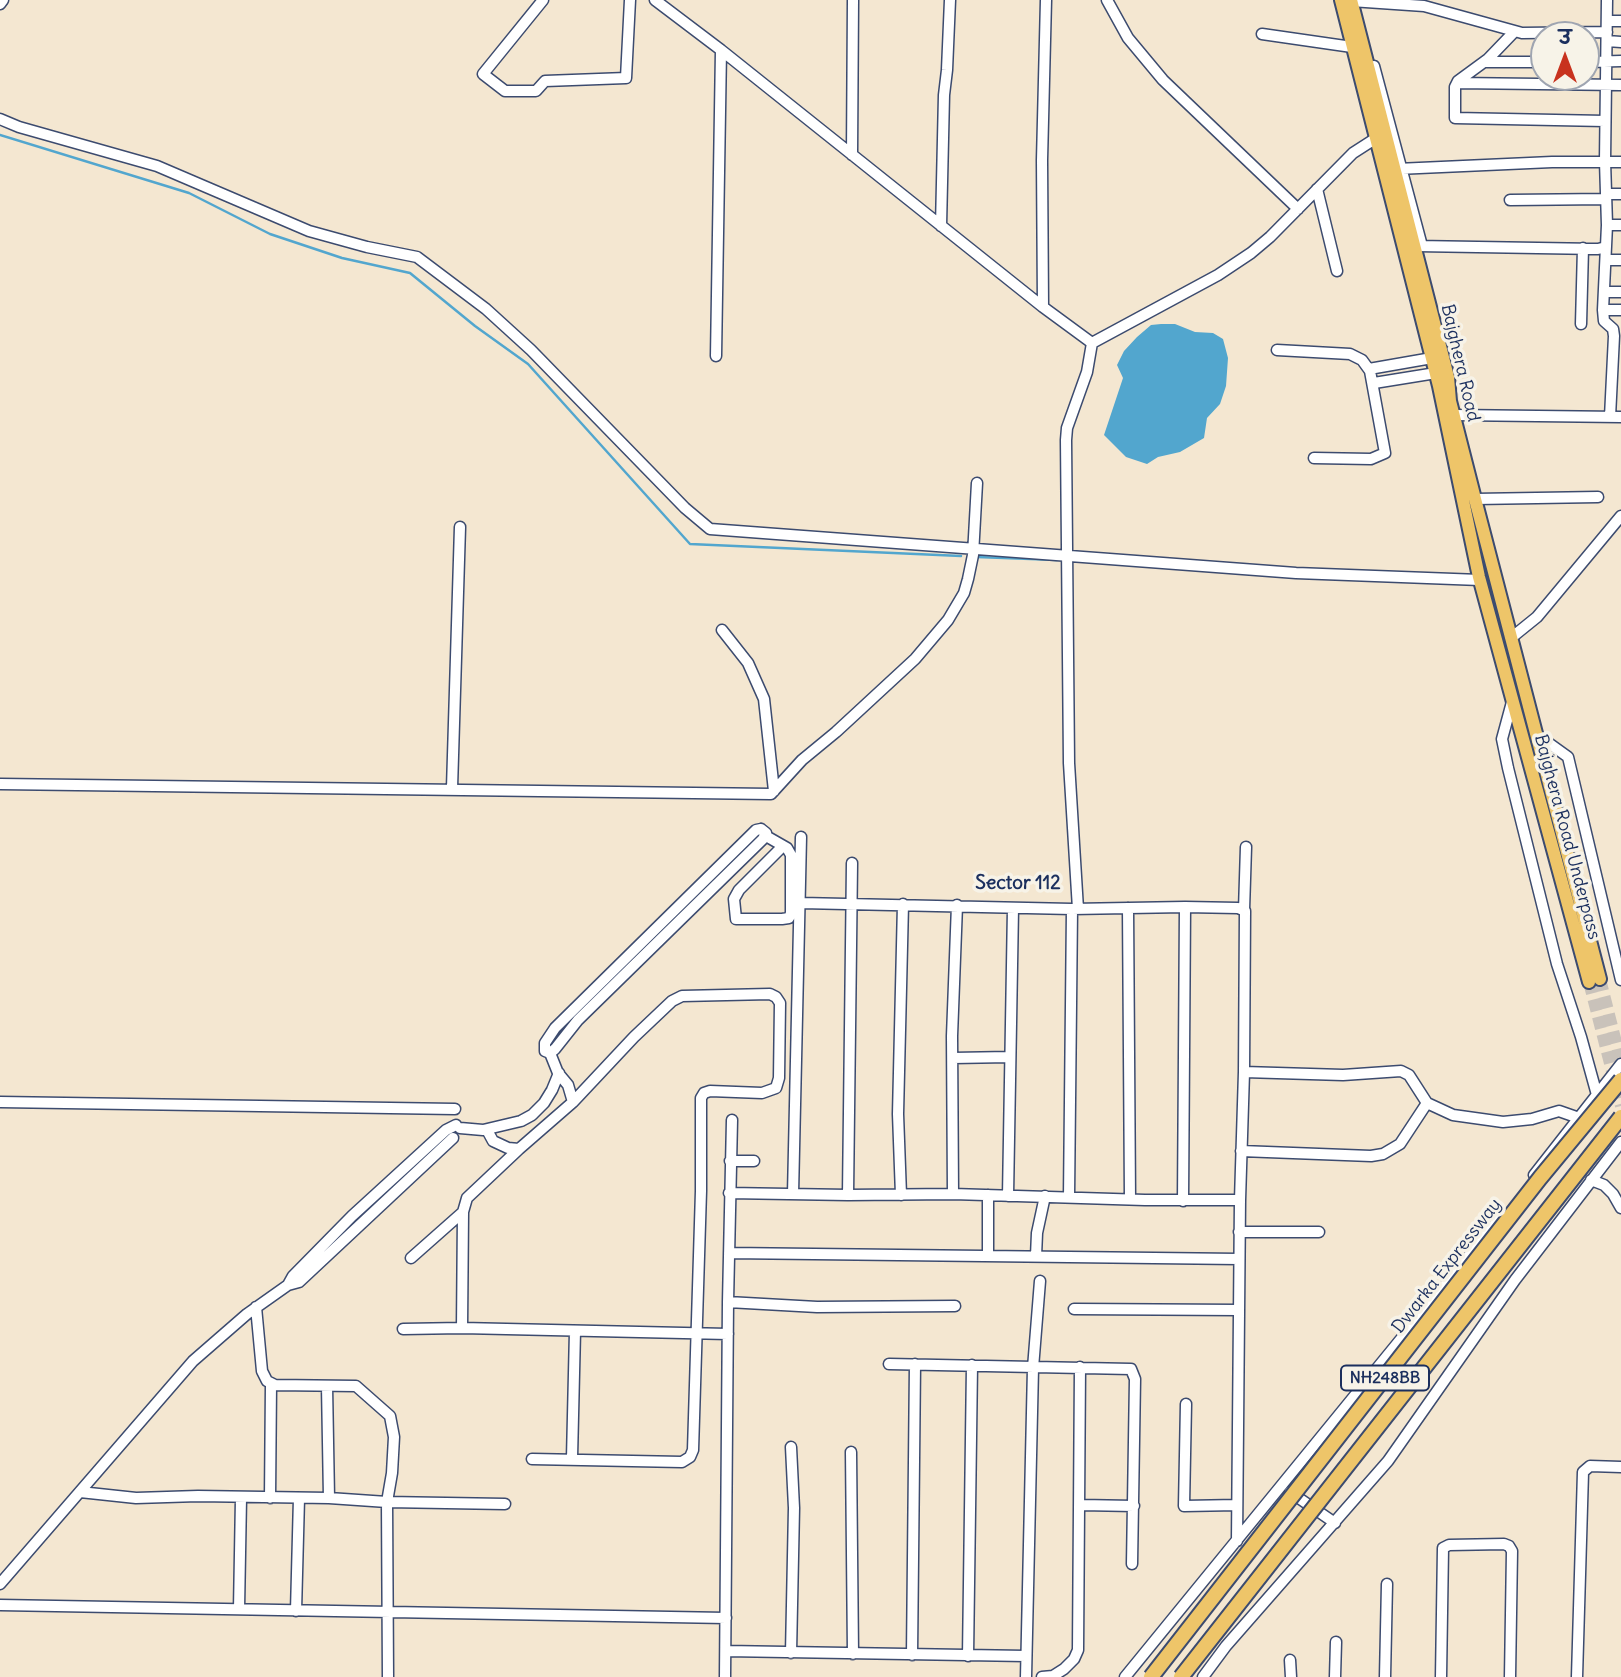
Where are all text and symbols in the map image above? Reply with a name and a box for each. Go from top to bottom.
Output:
north arrow [1530,21,1600,91]
text: उ [1559,25,1571,49]
street label: Bajghera Road [1436,302,1484,424]
street label: Bajghera Road Underpass [1529,732,1605,942]
district label: Sector 112 [975,873,1061,895]
street label: Dwarka Expressway [1388,1194,1506,1338]
road number: NH248BB [1341,1366,1429,1390]

